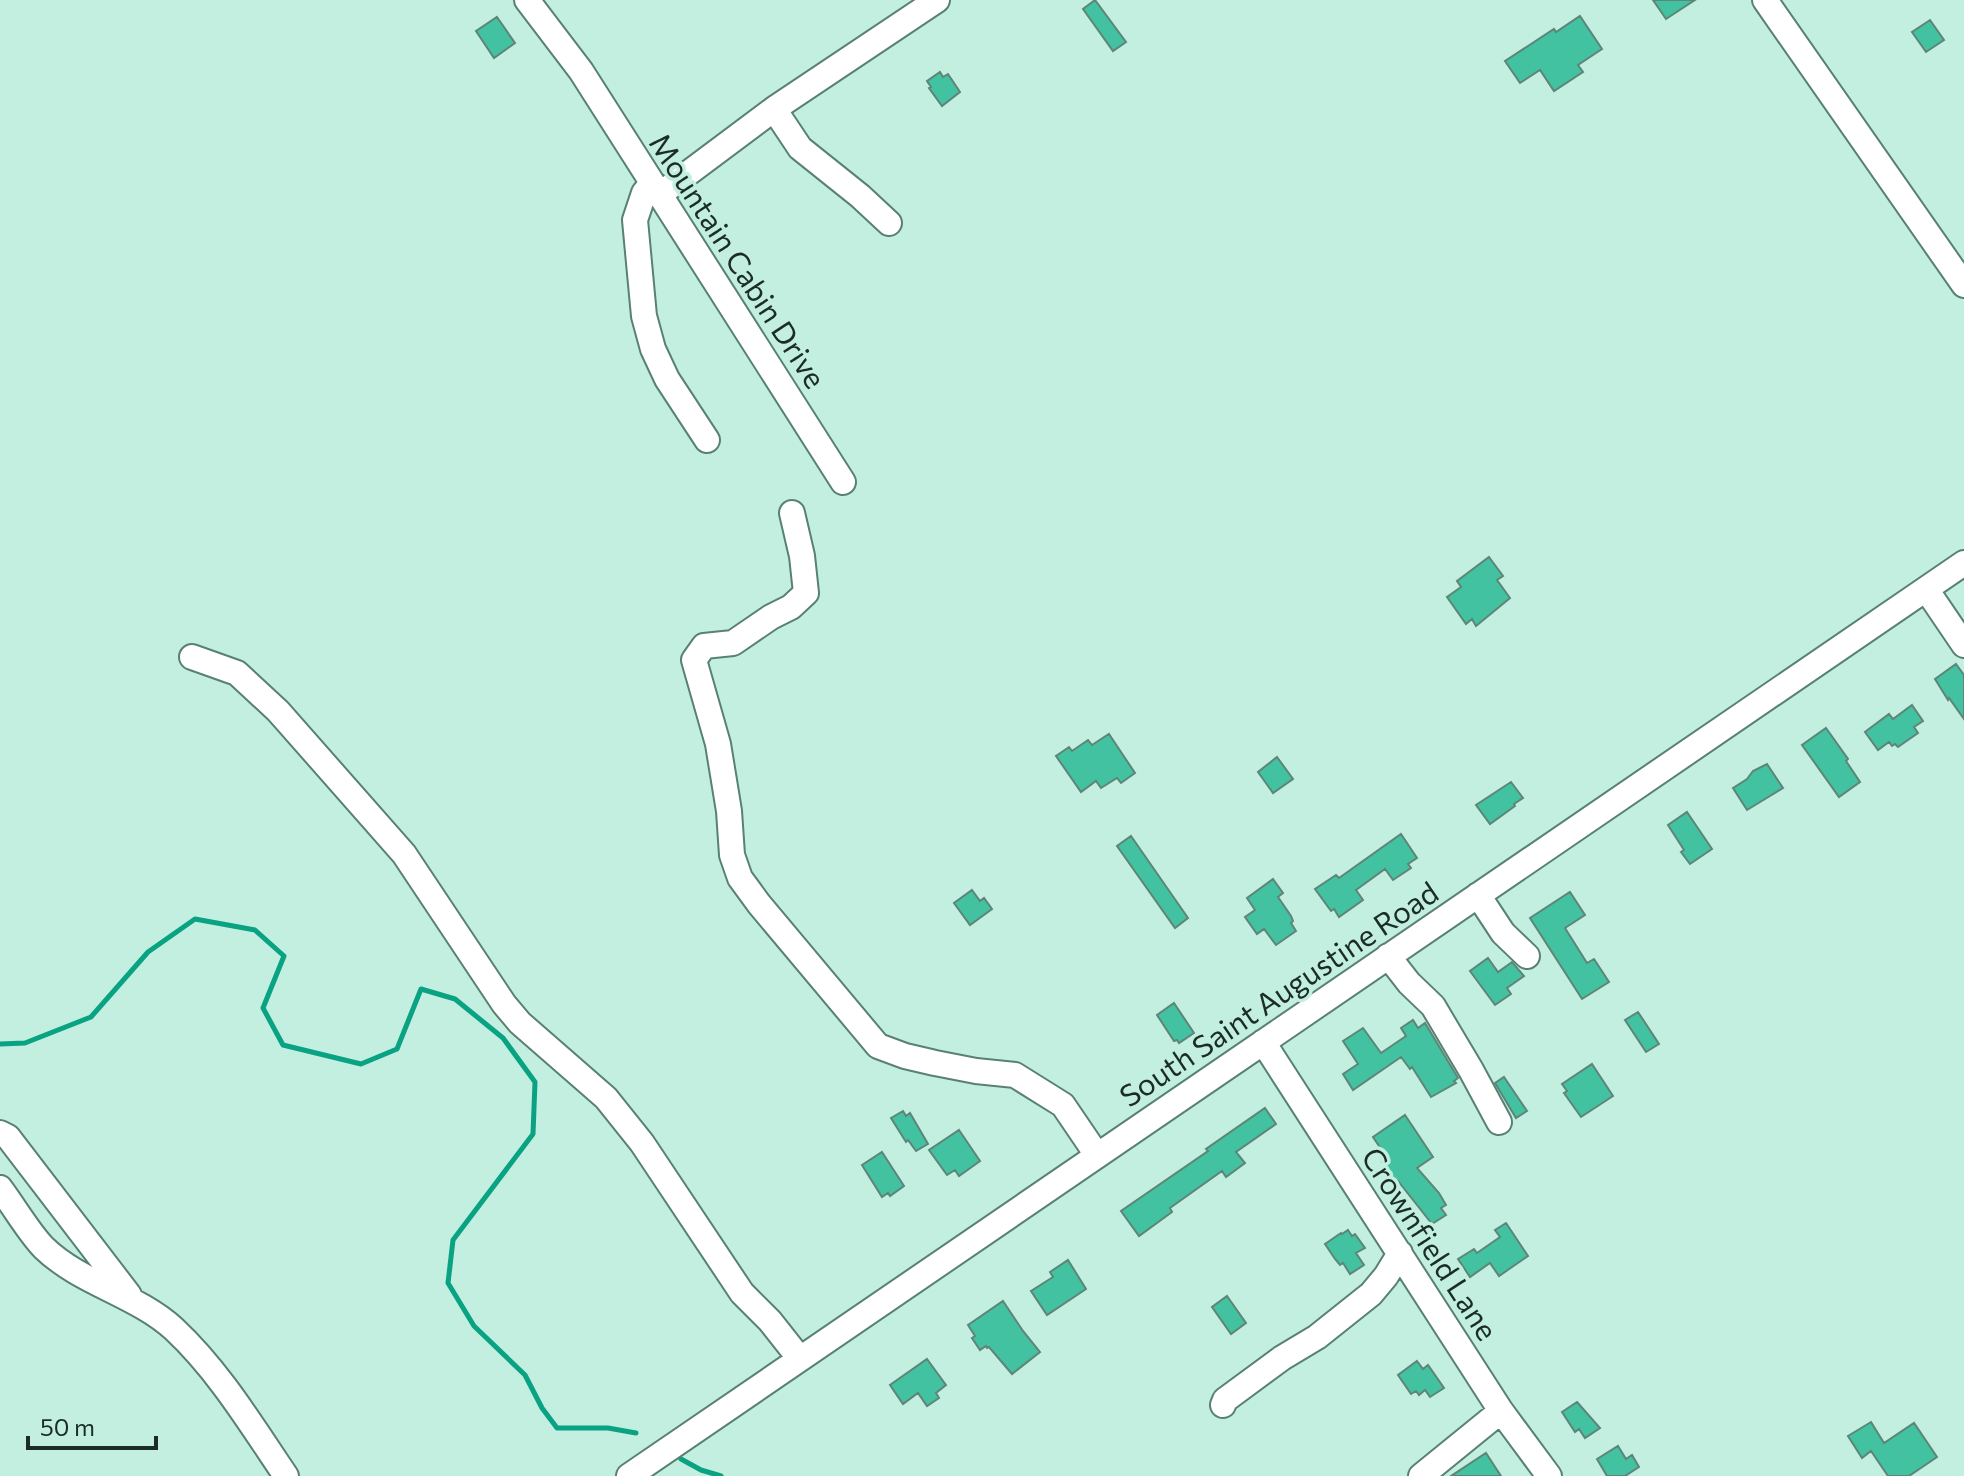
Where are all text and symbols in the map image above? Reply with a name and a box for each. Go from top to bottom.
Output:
street label: Mountain Cabin Drive [643,126,835,394]
street label: South Saint Augustine Road [1112,872,1444,1114]
street label: Crownfield Lane [1355,1140,1507,1346]
scale bar [28,1400,156,1450]
text: 50 m [40,1412,95,1441]

